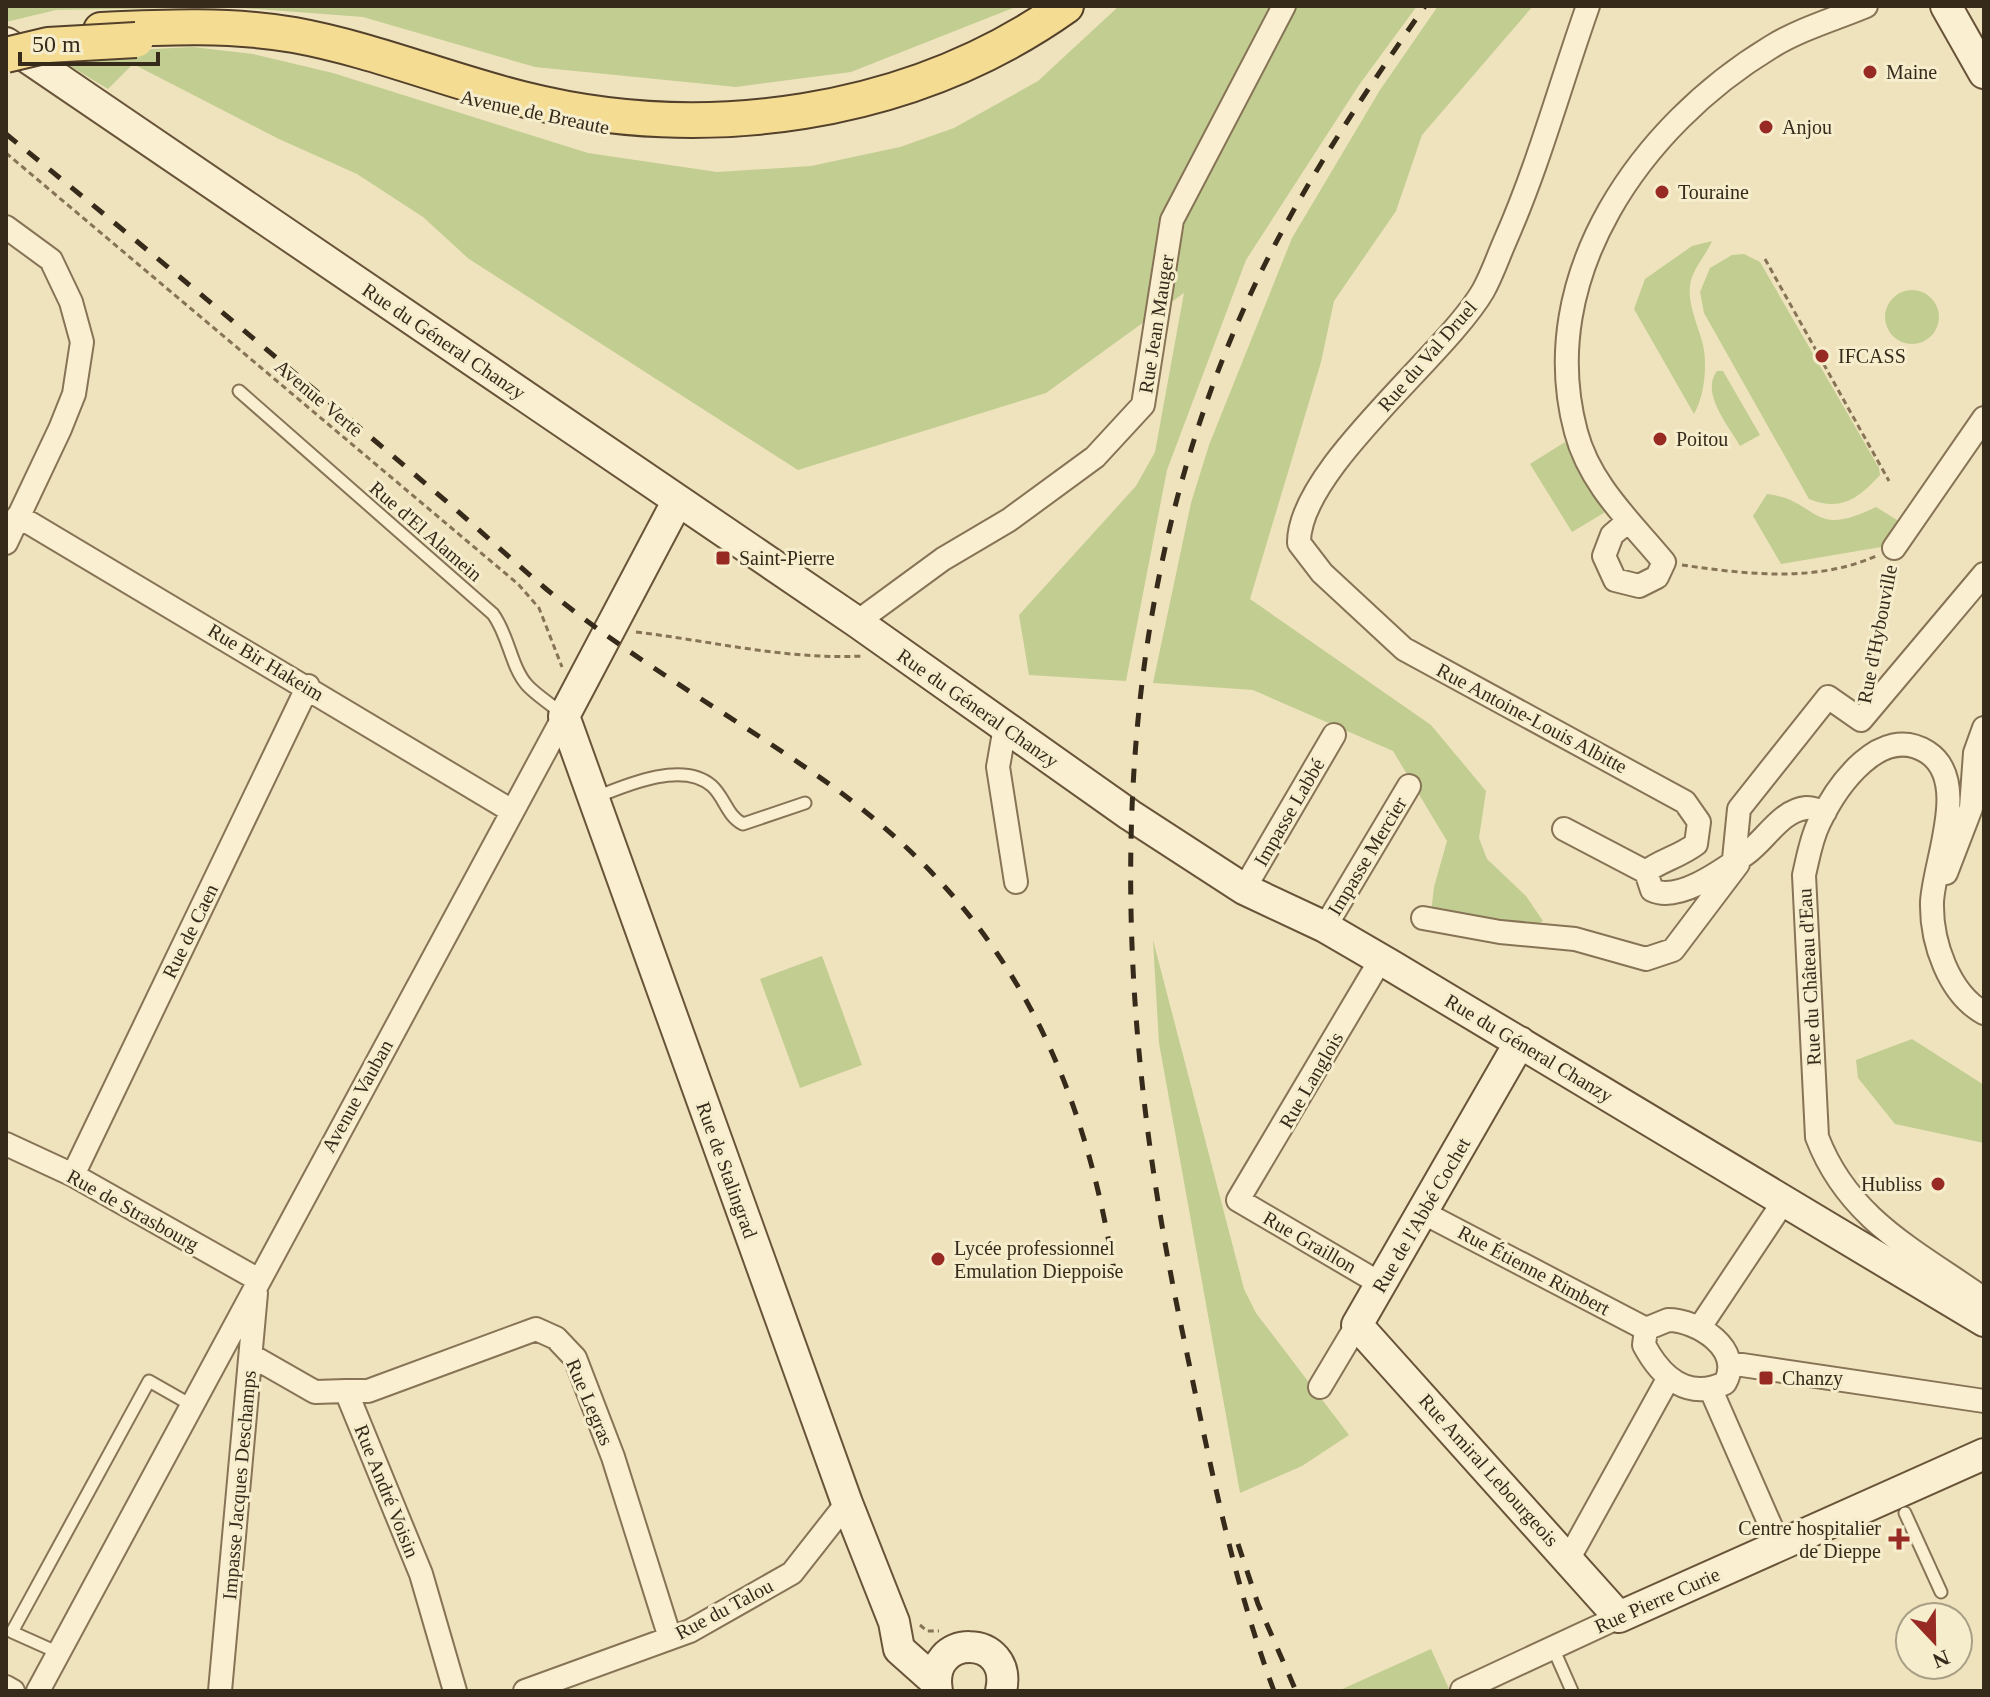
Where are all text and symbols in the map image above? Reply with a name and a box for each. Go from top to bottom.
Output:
scale bar [20,16,158,66]
text: 50 m [32,31,81,57]
place label: Maine [1886,61,1937,83]
marker: Maine [1861,63,1879,81]
street label: Avenue de Breaute [458,85,612,139]
place label: Anjou [1782,116,1832,139]
marker: Anjou [1757,118,1775,136]
place label: Touraine [1678,181,1749,203]
marker: Touraine [1653,183,1671,201]
street label: Rue Jean Mauger [1134,253,1179,395]
street label: Rue du Géneral Chanzy [358,278,530,405]
street label: Rue du Val Druel [1373,296,1481,416]
place label: IFCASS [1838,345,1906,367]
marker: IFCASS [1813,347,1831,365]
street label: Avenue Verte [271,355,367,441]
place label: Poitou [1676,428,1728,450]
marker: Poitou [1651,430,1669,448]
street label: Rue d'El Alamein [365,476,487,586]
place label: Saint-Pierre [739,547,835,569]
marker: Saint-Pierre [714,549,732,567]
street label: Rue d'Hybouville [1853,563,1902,705]
street label: Rue Bir Hakeim [204,619,328,705]
street label: Rue du Géneral Chanzy [893,644,1063,773]
street label: Rue Antoine-Louis Albitte [1433,658,1631,778]
street label: Impasse Labbé [1249,754,1330,870]
street label: Impasse Mercier [1323,793,1412,920]
street label: Rue de Caen [158,880,222,982]
street label: Rue du Château d'Eau [1793,888,1825,1066]
street label: Rue du Géneral Chanzy [1441,989,1617,1108]
street label: Rue Langlois [1275,1028,1348,1132]
street label: Avenue Vauban [317,1036,397,1156]
street label: Rue de Stalingrad [691,1099,762,1241]
street label: Rue de l'Abbé Cochet [1368,1133,1475,1296]
street label: Rue de Strasbourg [63,1165,203,1256]
place label: Hubliss [1861,1173,1922,1195]
marker: Hubliss [1929,1175,1947,1193]
street label: Rue Graillon [1260,1207,1360,1277]
street label: Rue Étienne Rimbert [1454,1221,1614,1320]
place label: Lycée professionnel Emulation Dieppoise [954,1237,1124,1283]
marker: Lycée professionnel Emulation Dieppoise [929,1250,947,1268]
street label: Rue Legras [561,1356,618,1449]
place label: Chanzy [1782,1367,1843,1390]
street label: Impasse Jacques Deschamps [218,1369,261,1601]
marker: Chanzy [1757,1369,1775,1387]
street label: Rue Amiral Lebourgeois [1414,1389,1563,1552]
street label: Rue André Voisin [350,1421,424,1561]
place label: Centre hospitalier de Dieppe [1738,1517,1881,1563]
marker: Centre hospitalier de Dieppe [1888,1528,1910,1550]
street label: Rue Pierre Curie [1591,1563,1723,1637]
street label: Rue du Talou [672,1574,776,1644]
north arrow [1894,1601,1974,1681]
text: N [1929,1645,1953,1674]

